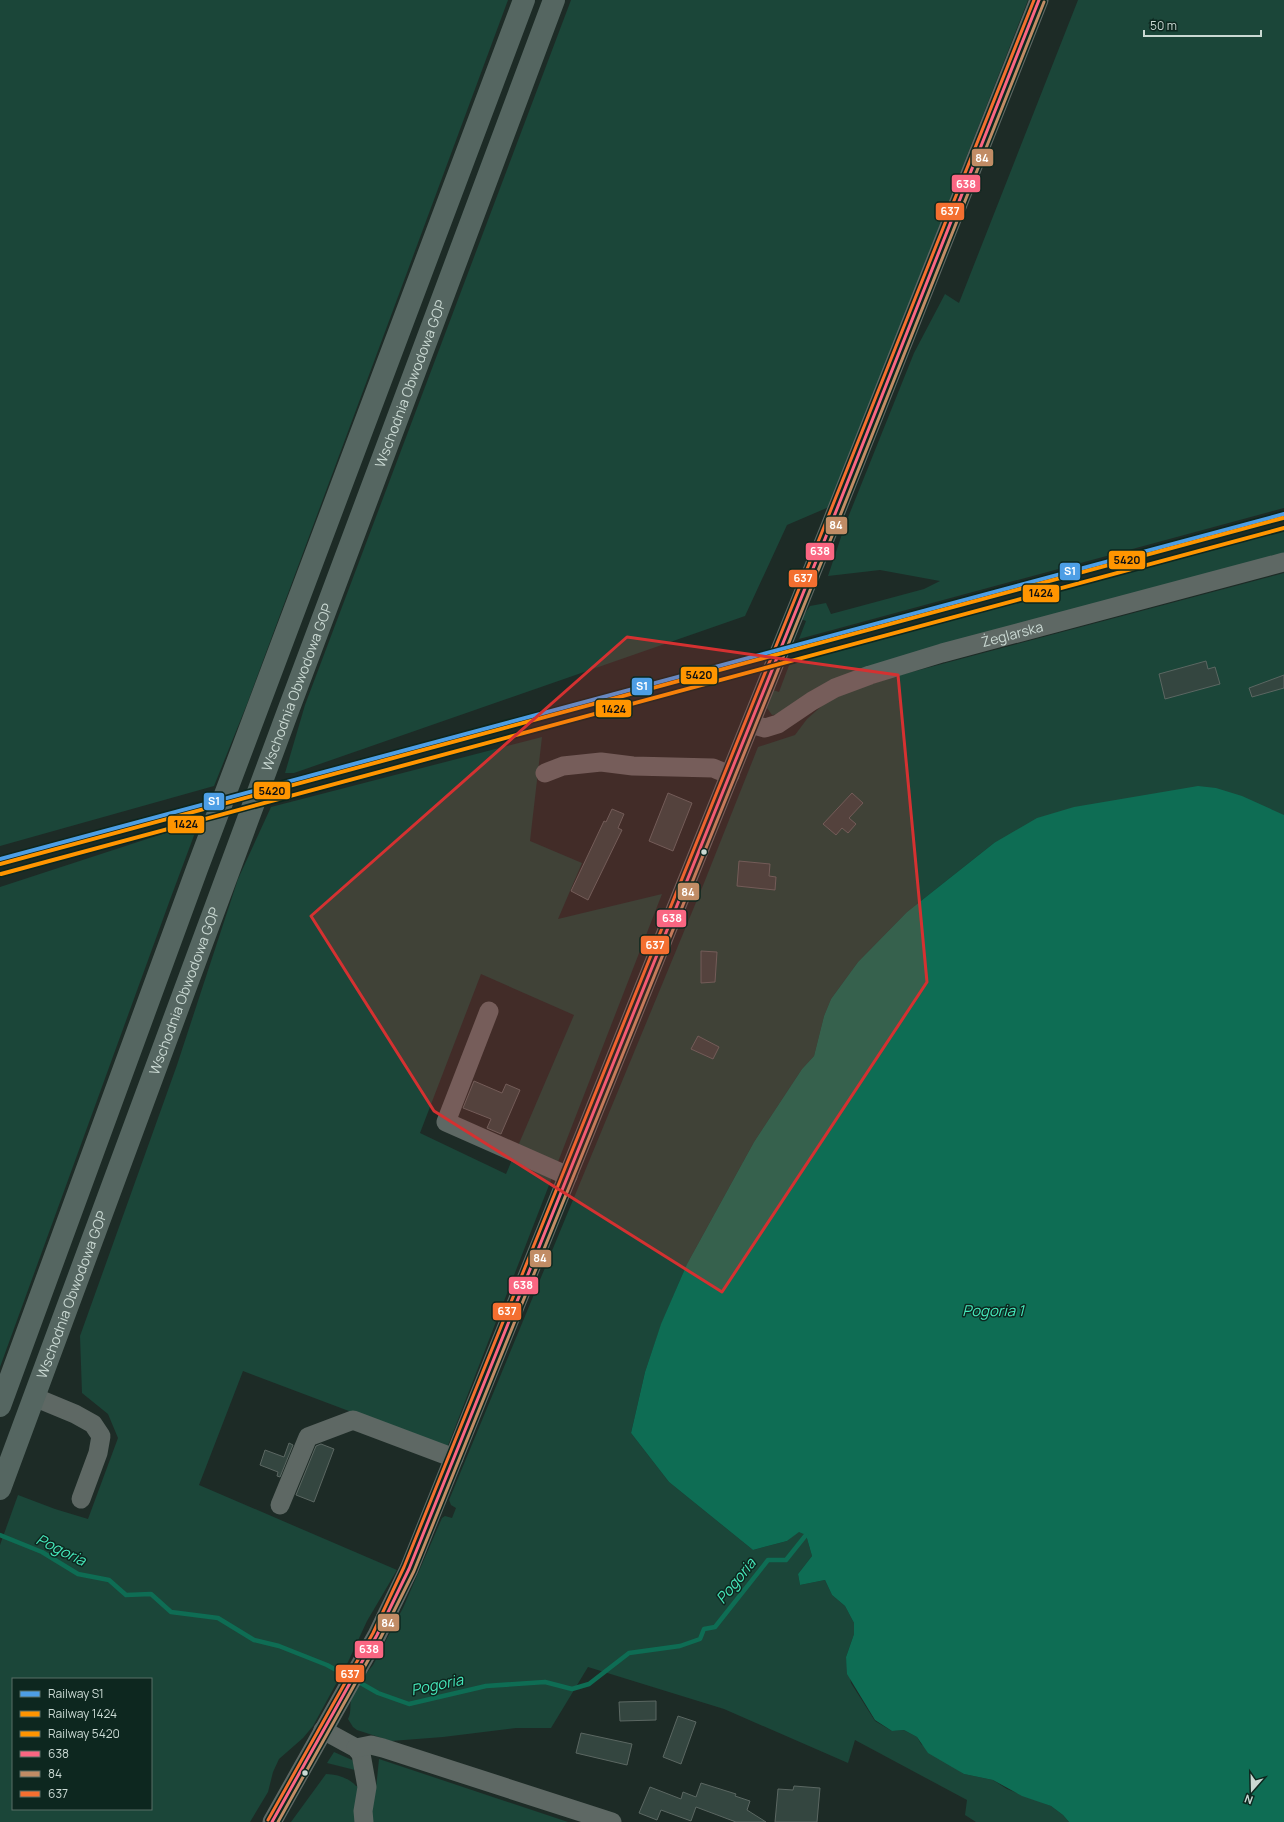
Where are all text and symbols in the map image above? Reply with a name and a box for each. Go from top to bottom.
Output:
scale bar [1144,12,1261,38]
text: 50 m [1150,17,1177,34]
line badge: 84 [971,148,994,167]
text: 84 [975,150,989,165]
line badge: 638 [951,174,981,193]
text: 638 [956,176,976,191]
line badge: 637 [935,202,965,221]
text: 637 [940,203,960,218]
street label: Wschodnia Obwodowa GOP [370,297,450,470]
line badge: 84 [825,516,848,535]
text: 84 [829,517,843,532]
line badge: 638 [805,542,835,561]
text: 638 [810,543,830,558]
line badge: 5420 [1108,550,1146,570]
text: 5420 [1114,552,1140,567]
line badge: S1 [1059,562,1081,581]
text: S1 [1064,563,1076,578]
line badge: 637 [788,569,818,588]
text: 637 [793,570,813,585]
line badge: 1424 [1022,584,1060,603]
text: 1424 [1029,585,1054,600]
street label: Wschodnia Obwodowa GOP [257,600,337,774]
street label: Żeglarska [979,617,1045,651]
line badge: 5420 [680,666,718,685]
text: 5420 [686,667,712,682]
line badge: S1 [631,677,653,696]
text: S1 [636,678,648,693]
line badge: 1424 [595,699,632,718]
text: 1424 [602,701,627,716]
line badge: 5420 [253,781,291,800]
text: 5420 [259,783,285,798]
line badge: S1 [203,792,225,811]
text: S1 [208,793,220,808]
line badge: 1424 [167,815,205,834]
text: 1424 [174,816,199,831]
unlabelled marker [699,847,709,857]
line badge: 84 [677,882,700,901]
text: 84 [681,884,695,899]
street label: Wschodnia Obwodowa GOP [144,904,224,1077]
line badge: 638 [656,909,687,928]
text: 638 [662,910,682,925]
line badge: 637 [640,935,670,955]
text: 637 [645,937,665,952]
street label: Wschodnia Obwodowa GOP [32,1208,111,1381]
line badge: 84 [529,1249,552,1268]
text: 84 [533,1250,547,1265]
line badge: 638 [508,1276,539,1295]
text: 638 [513,1277,533,1292]
water label: Pogoria 1 [962,1300,1025,1321]
line badge: 637 [492,1302,522,1321]
text: 637 [497,1303,517,1318]
water label: Pogoria [33,1529,90,1571]
water label: Pogoria [711,1553,761,1608]
line badge: 84 [377,1613,400,1632]
text: 84 [381,1615,395,1630]
line badge: 638 [354,1640,384,1659]
text: 638 [359,1641,379,1656]
line badge: 637 [335,1664,365,1683]
text: 637 [340,1666,360,1681]
water label: Pogoria [409,1669,466,1700]
legend [12,1678,152,1810]
text: Railway S1 [48,1685,104,1702]
text: Railway 1424 [48,1705,117,1722]
text: Railway 5420 [48,1725,120,1742]
text: 638 [48,1745,69,1762]
text: 84 [48,1765,62,1782]
unlabelled marker [300,1768,310,1778]
north arrow [1232,1770,1272,1810]
text: 637 [48,1785,68,1802]
text: N [1242,1791,1255,1808]

